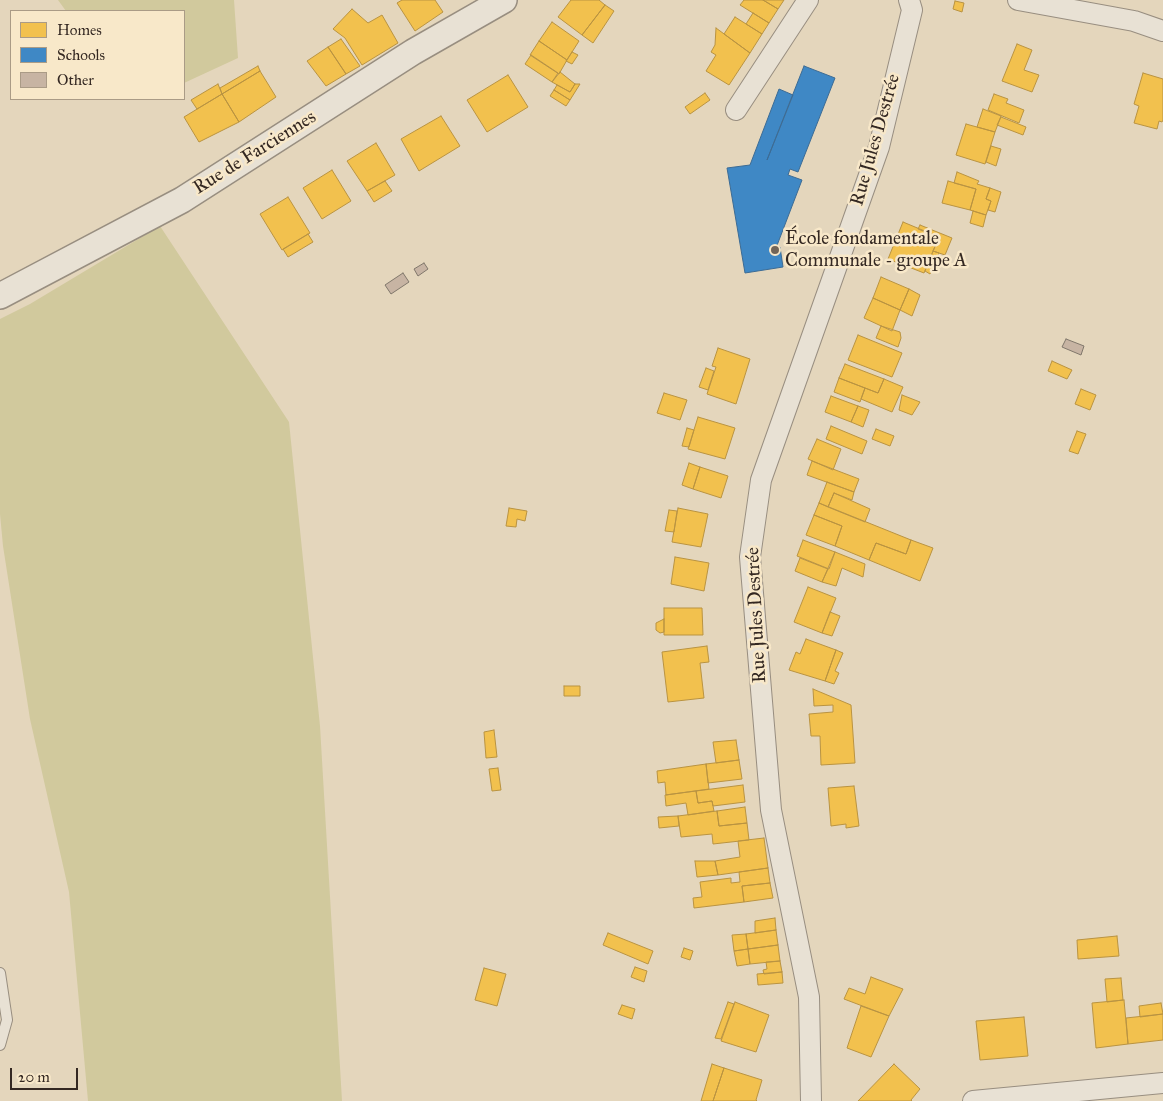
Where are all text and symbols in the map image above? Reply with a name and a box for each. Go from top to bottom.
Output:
legend [10,10,185,100]
text: Homes [57,21,102,39]
text: Schools [57,46,105,64]
text: Other [57,71,94,89]
street label: Rue Jules Destrée [846,71,906,209]
street label: Rue de Farciennes [189,106,321,200]
place label: École fondamentale Communale - groupe A [785,228,967,272]
marker: École fondamentale Communale - groupe A [769,244,781,256]
street label: Rue Jules Destrée [742,546,772,684]
scale bar [12,1058,80,1090]
text: 20 m [18,1068,50,1086]

